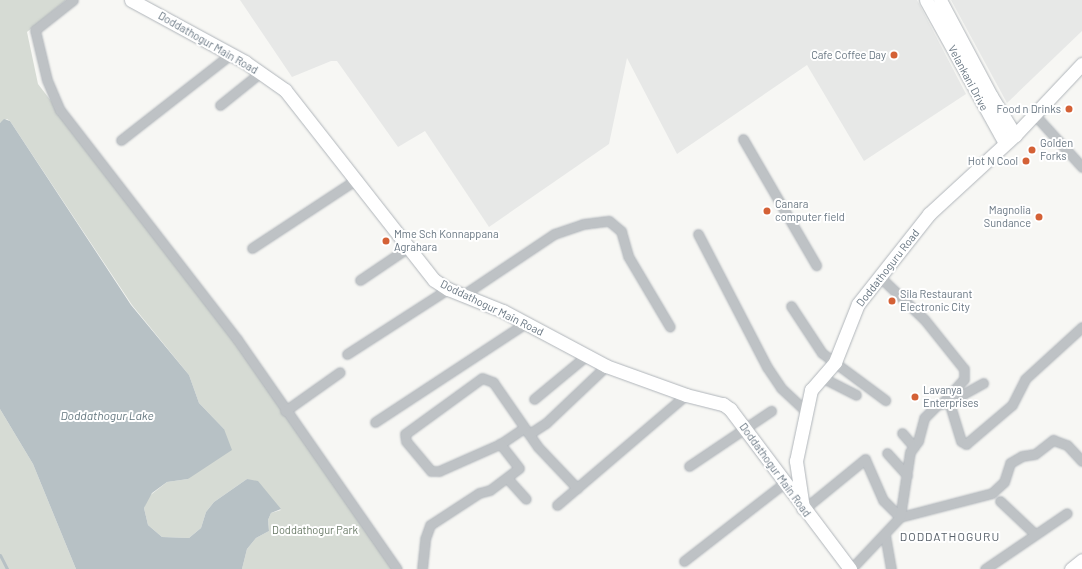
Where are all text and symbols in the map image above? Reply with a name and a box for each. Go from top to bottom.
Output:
street label: Doddathogur Main Road [156,9,260,77]
street label: Velankani Drive [945,43,991,113]
place label: Cafe Coffee Day [811,48,886,62]
marker: Cafe Coffee Day [889,50,899,60]
place label: Food n Drinks [997,102,1061,116]
marker: Food n Drinks [1064,104,1074,114]
place label: Golden Forks [1040,137,1073,163]
marker: Golden Forks [1027,145,1037,155]
place label: Hot N Cool [968,154,1018,168]
marker: Hot N Cool [1021,156,1031,166]
place label: Canara computer field [775,198,845,224]
place label: Magnolia Sundance [984,204,1031,230]
marker: Canara computer field [762,206,772,216]
marker: Magnolia Sundance [1034,212,1044,222]
street label: Doddathoguru Road [854,227,922,309]
place label: Mme Sch Konnappana Agrahara [394,228,499,254]
marker: Mme Sch Konnappana Agrahara [381,236,391,246]
street label: Doddathogur Main Road [438,277,546,339]
place label: Sila Restaurant Electronic City [900,288,972,314]
marker: Sila Restaurant Electronic City [887,296,897,306]
place label: Lavanya Enterprises [923,384,979,410]
marker: Lavanya Enterprises [910,392,920,402]
water label: Doddathogur Lake [60,409,154,423]
street label: Doddathogur Main Road [736,420,814,520]
park label: Doddathogur Park [272,523,358,537]
district label: DODDATHOGURU [900,530,1000,544]

